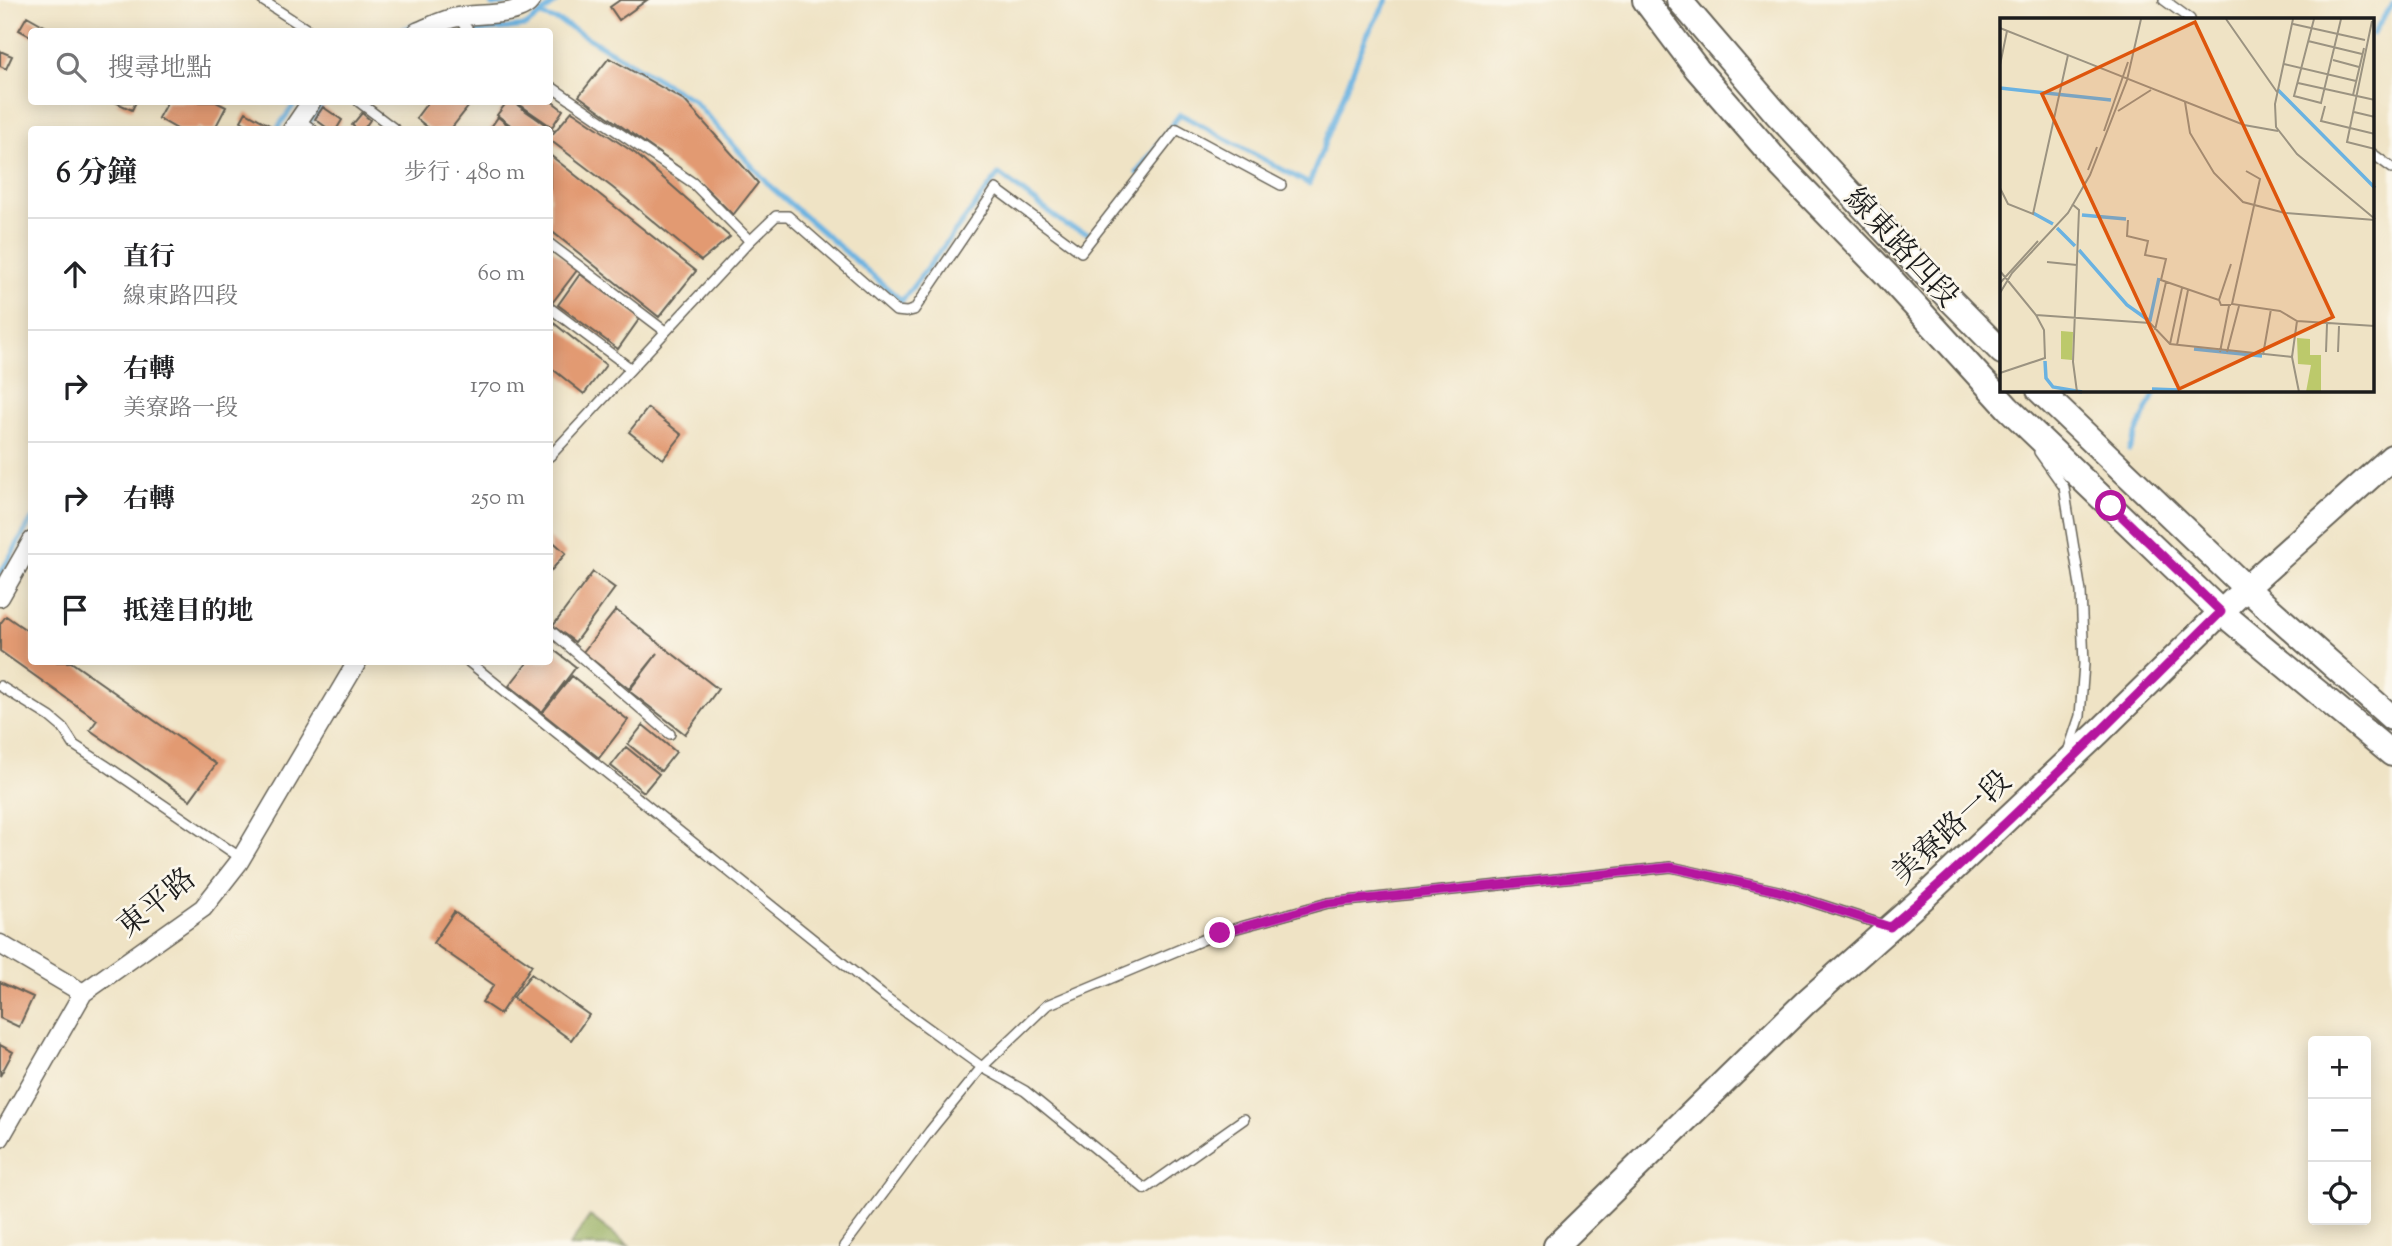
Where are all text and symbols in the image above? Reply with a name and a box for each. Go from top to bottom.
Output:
inset map [2000,18,2374,392]
search box [28,28,553,105]
icon: search [52,48,90,86]
text: 搜尋地點 [108,51,212,88]
text: 6 分鐘 [56,153,137,196]
text: 步行 · 480 m [404,157,525,190]
street label: 線東路四段 [1833,179,1967,318]
text: 直行 [123,240,175,277]
icon: ahead [56,255,94,293]
text: 60 m [477,258,525,291]
text: 線東路四段 [123,281,238,314]
text: 右轉 [123,352,175,389]
icon: right [56,367,94,405]
text: 170 m [470,370,525,403]
text: 美寮路一段 [123,393,238,426]
icon: right [56,479,94,517]
text: 右轉 [123,482,175,519]
text: 250 m [470,482,525,515]
route start [2095,490,2126,521]
icon: arrive [56,591,94,629]
text: 抵達目的地 [123,594,253,631]
street label: 美寮路一段 [1883,762,2022,896]
street label: 東平路 [109,859,206,949]
route end [1204,917,1235,948]
map controls [2308,1036,2371,1225]
button: + [2308,1036,2371,1099]
button: − [2308,1099,2371,1162]
button: locate [2308,1162,2371,1225]

